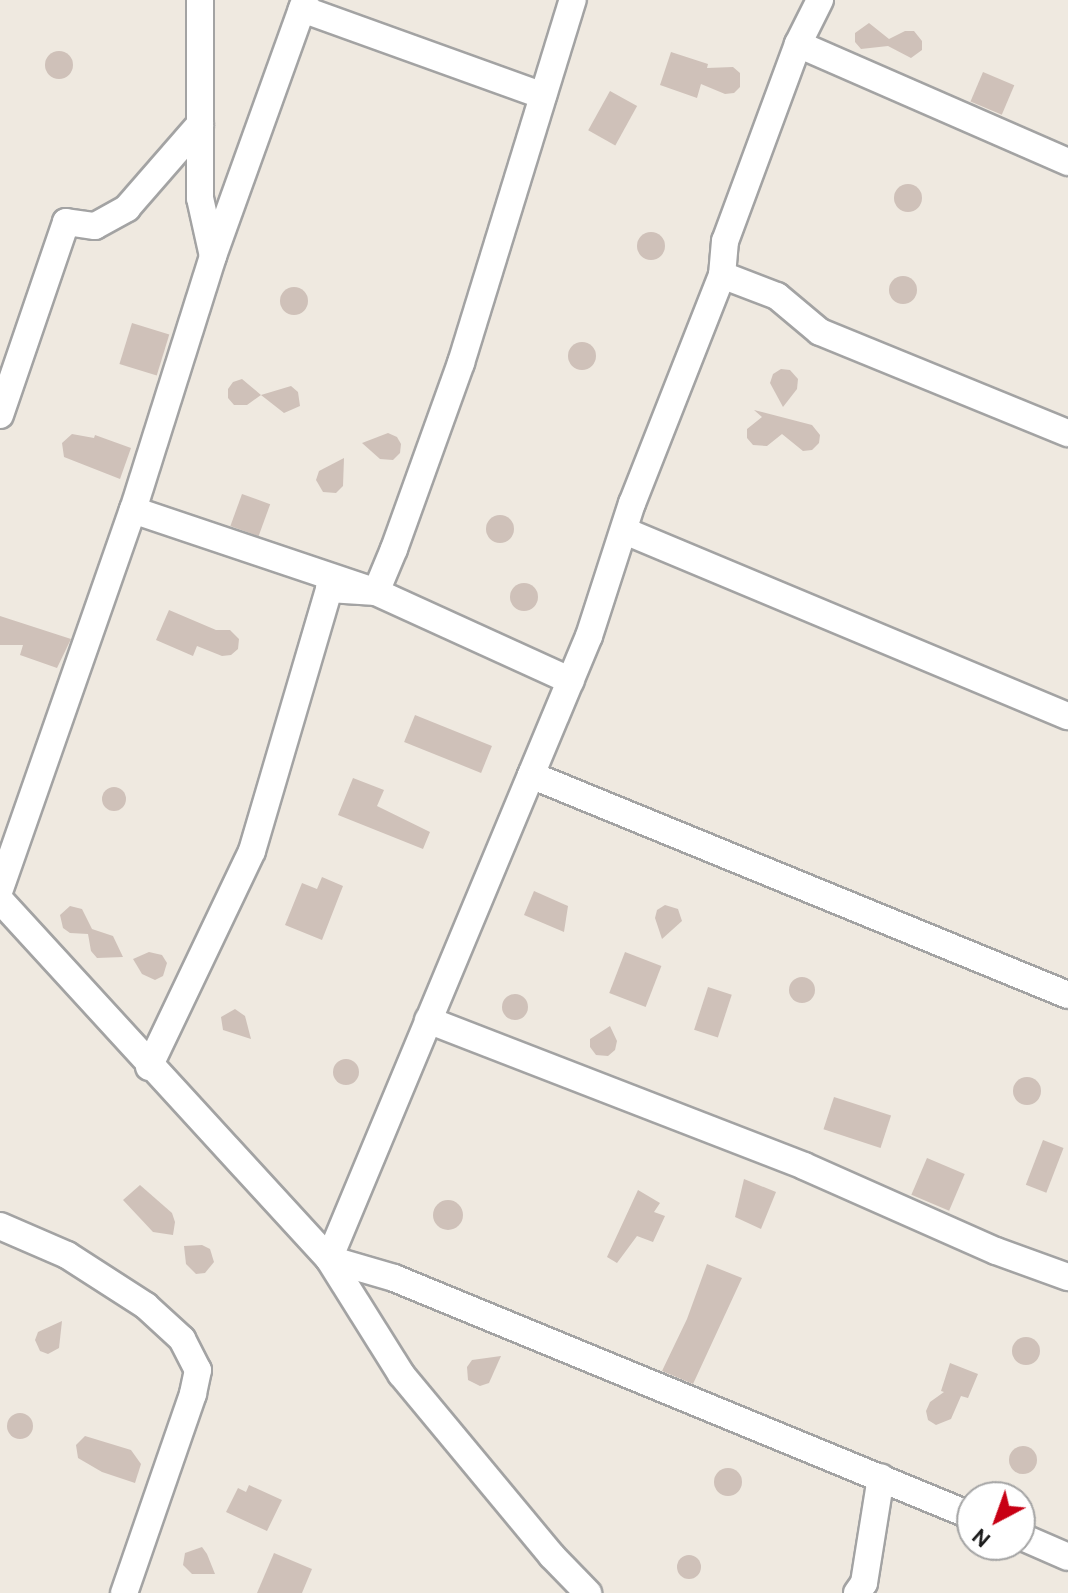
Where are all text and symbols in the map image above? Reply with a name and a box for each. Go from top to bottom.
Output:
north arrow [956,1481,1036,1561]
text: N [967,1523,996,1553]

